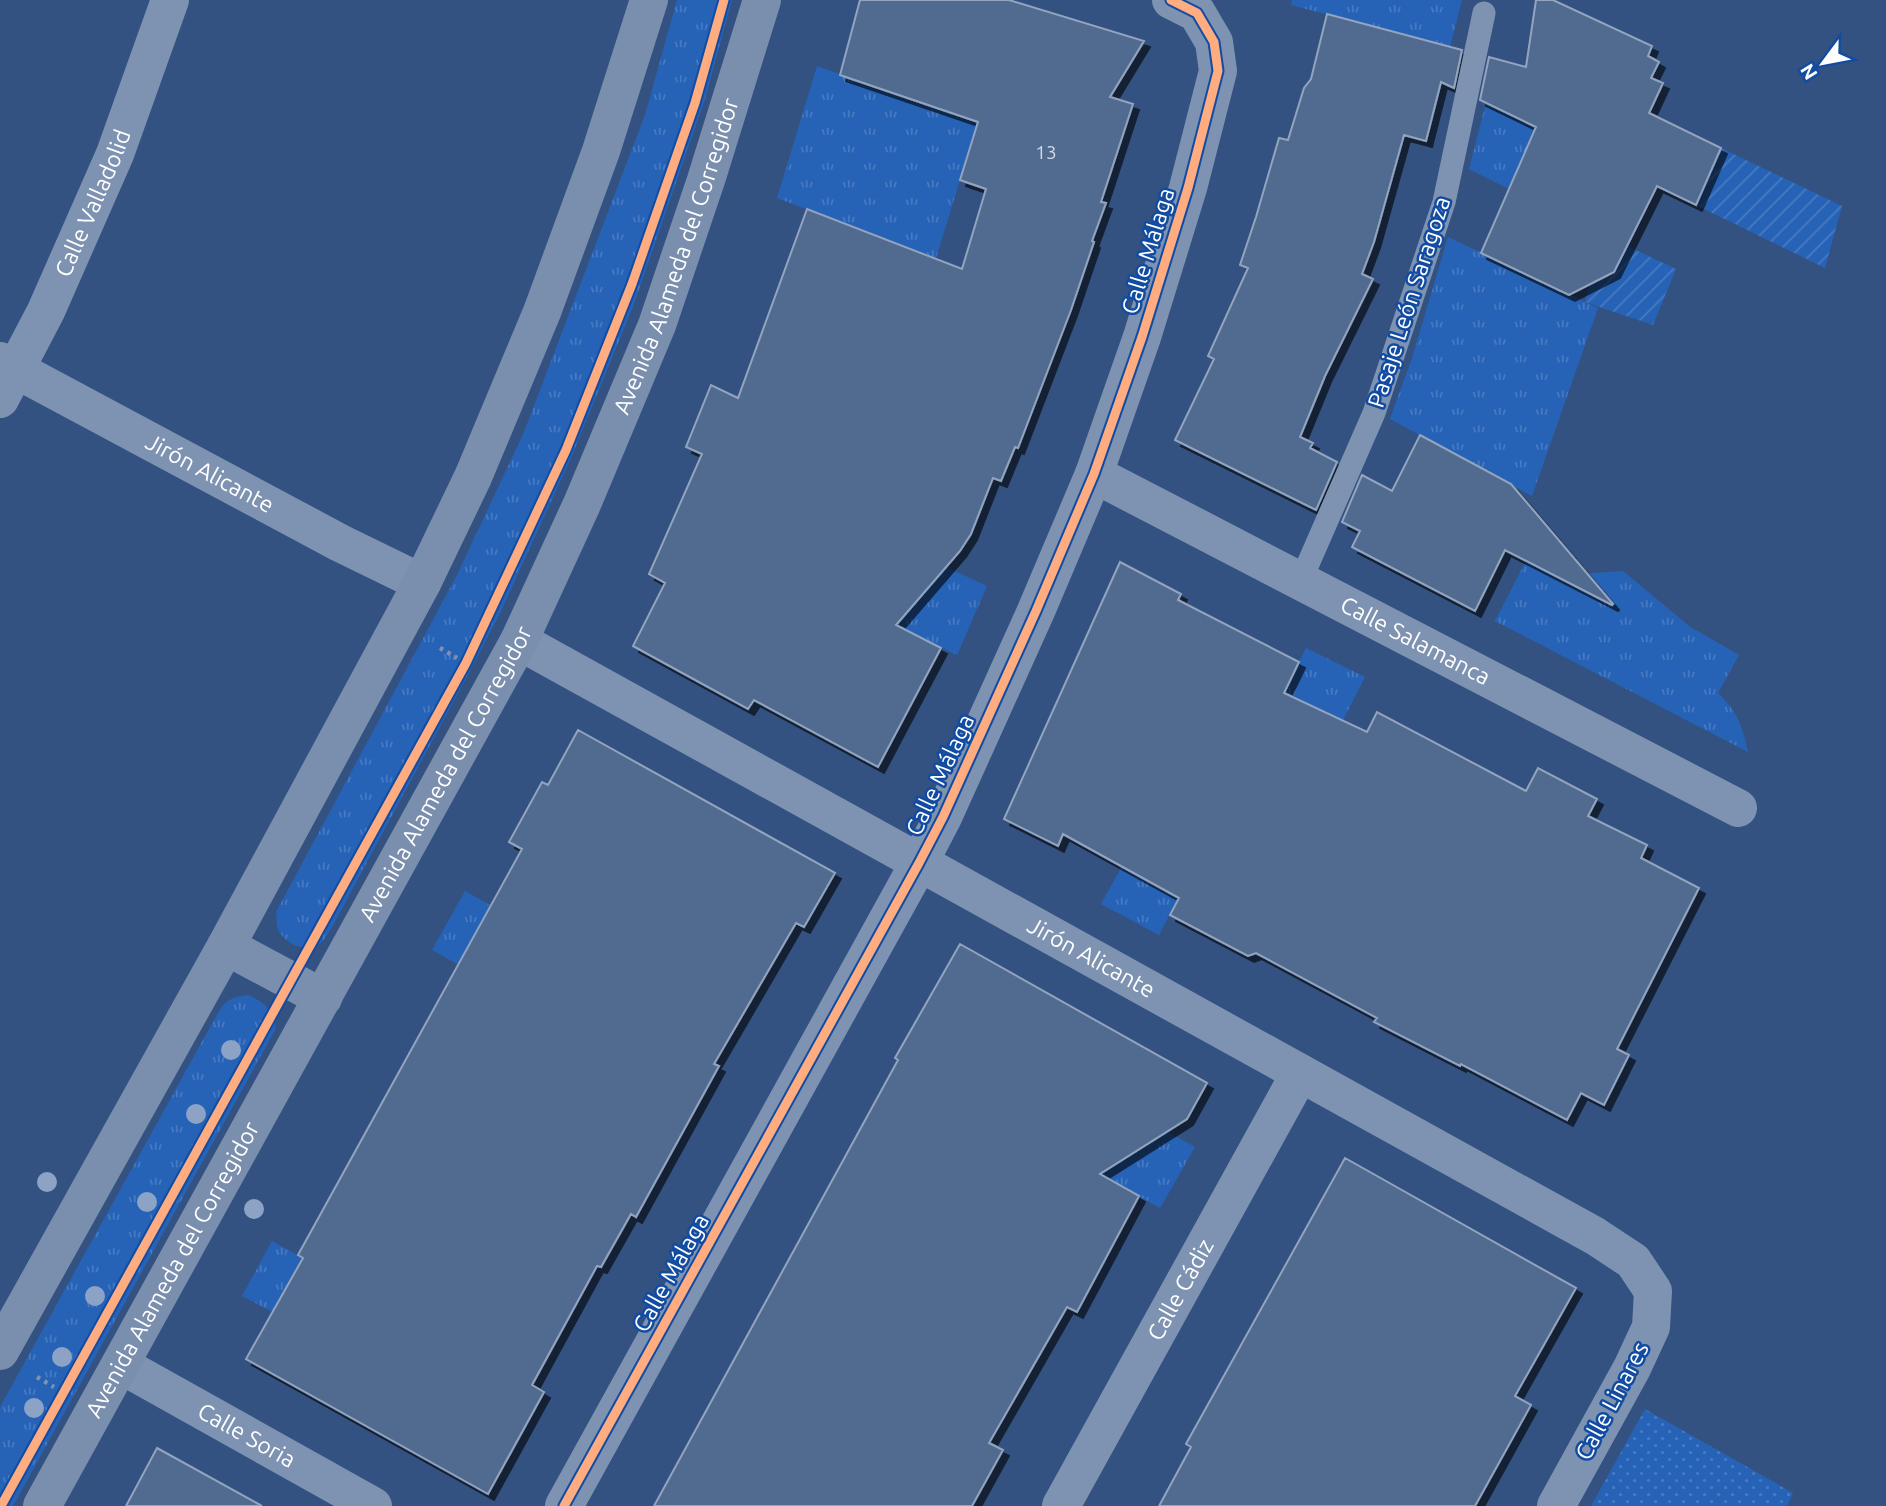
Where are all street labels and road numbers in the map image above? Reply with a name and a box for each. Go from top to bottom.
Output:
street label: Avenida Alameda del Corregidor [608,95,743,418]
street label: Calle Valladolid [50,126,135,280]
street label: Calle Málaga [1116,185,1179,317]
street label: Pasaje León Saragoza [1363,193,1454,410]
street label: Jirón Alicante [142,428,278,517]
street label: Calle Salamanca [1337,591,1495,689]
street label: Avenida Alameda del Corregidor [354,622,536,926]
street label: Calle Málaga [901,710,978,839]
street label: Jirón Alicante [1024,912,1159,1002]
street label: Avenida Alameda del Corregidor [80,1117,264,1421]
street label: Calle Málaga [628,1210,713,1336]
street label: Calle Cádiz [1142,1235,1218,1344]
street label: Calle Linares [1570,1338,1653,1464]
street label: Calle Soria [194,1398,300,1472]

